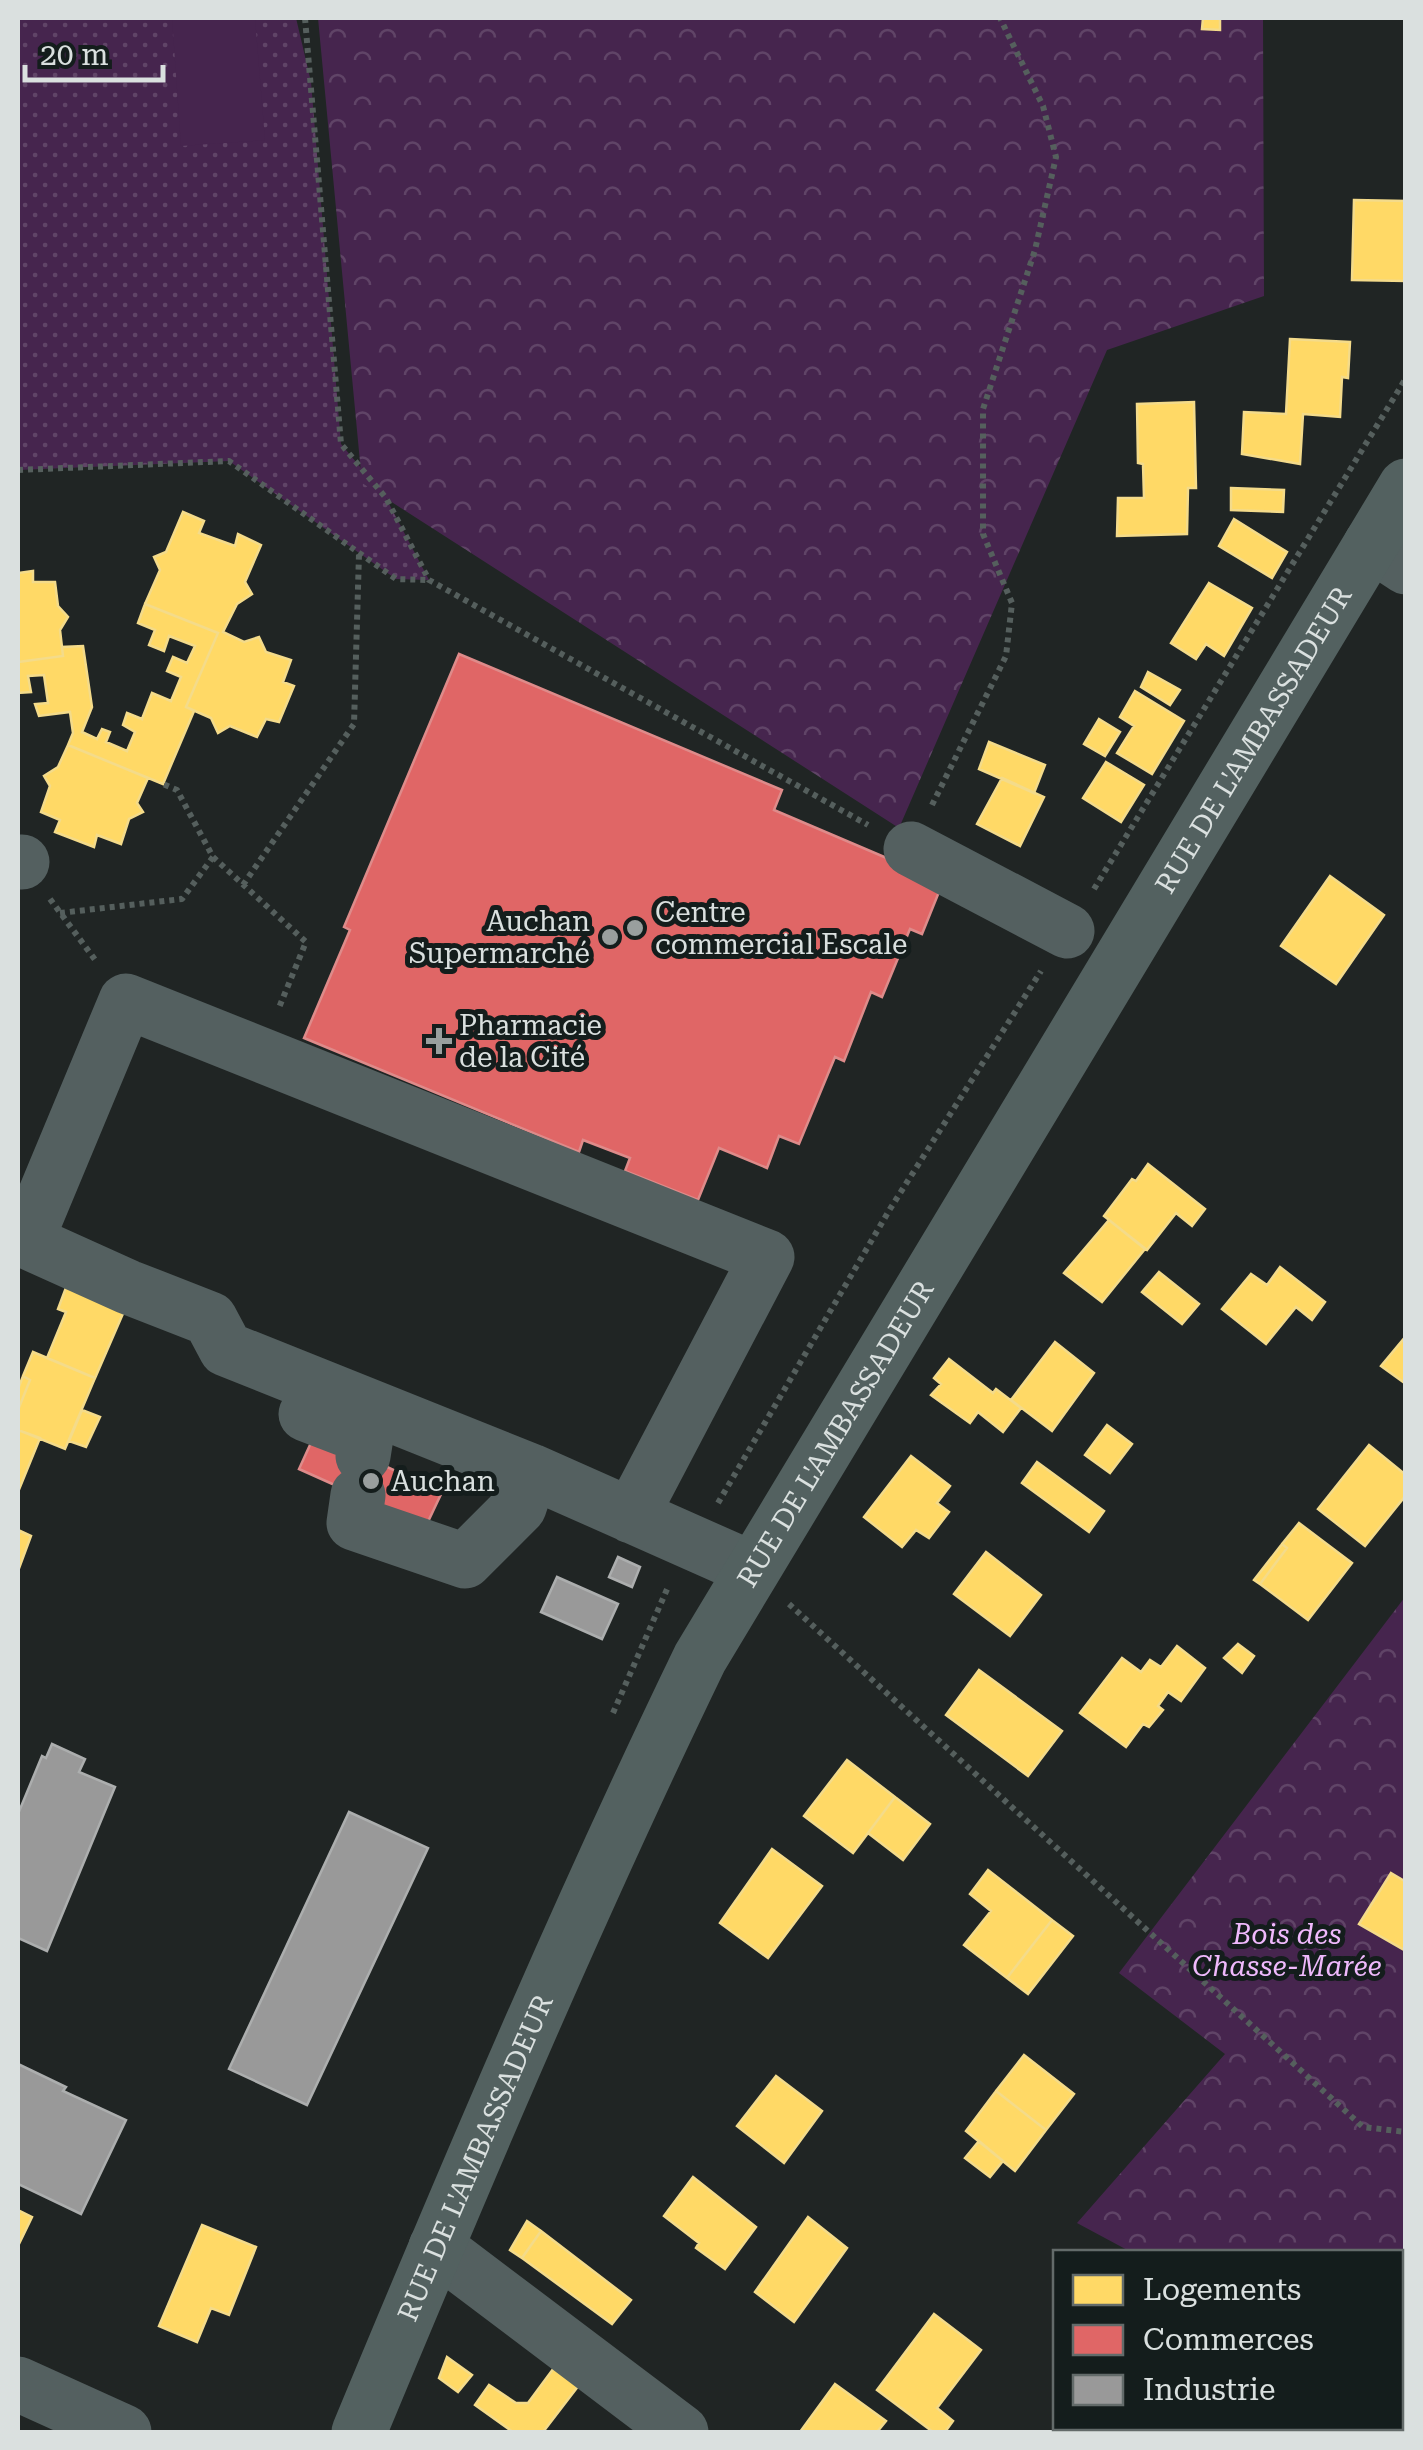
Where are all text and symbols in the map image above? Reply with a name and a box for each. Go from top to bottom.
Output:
scale bar [25,20,162,82]
text: 20 m [40,37,109,72]
street label: RUE DE L'AMBASSADEUR [1148,580,1358,899]
place label: Centre commercial Escale [655,896,907,961]
place label: Auchan Supermarché [409,905,590,970]
marker: Centre commercial Escale [624,917,646,939]
marker: Auchan Supermarché [599,926,621,948]
place label: Pharmacie de la Cité [459,1009,602,1074]
marker: Pharmacie de la Cité [428,1030,450,1052]
street label: RUE DE L'AMBASSADEUR [730,1274,940,1593]
place label: Auchan [391,1465,495,1498]
marker: Auchan [360,1470,382,1492]
park label: Bois des Chasse-Marée [1192,1918,1382,1983]
street label: RUE DE L'AMBASSADEUR [391,1989,560,2326]
legend [1053,2250,1403,2430]
text: Logements [1143,2272,1301,2307]
text: Commerces [1143,2322,1314,2357]
text: Industrie [1143,2372,1275,2407]

